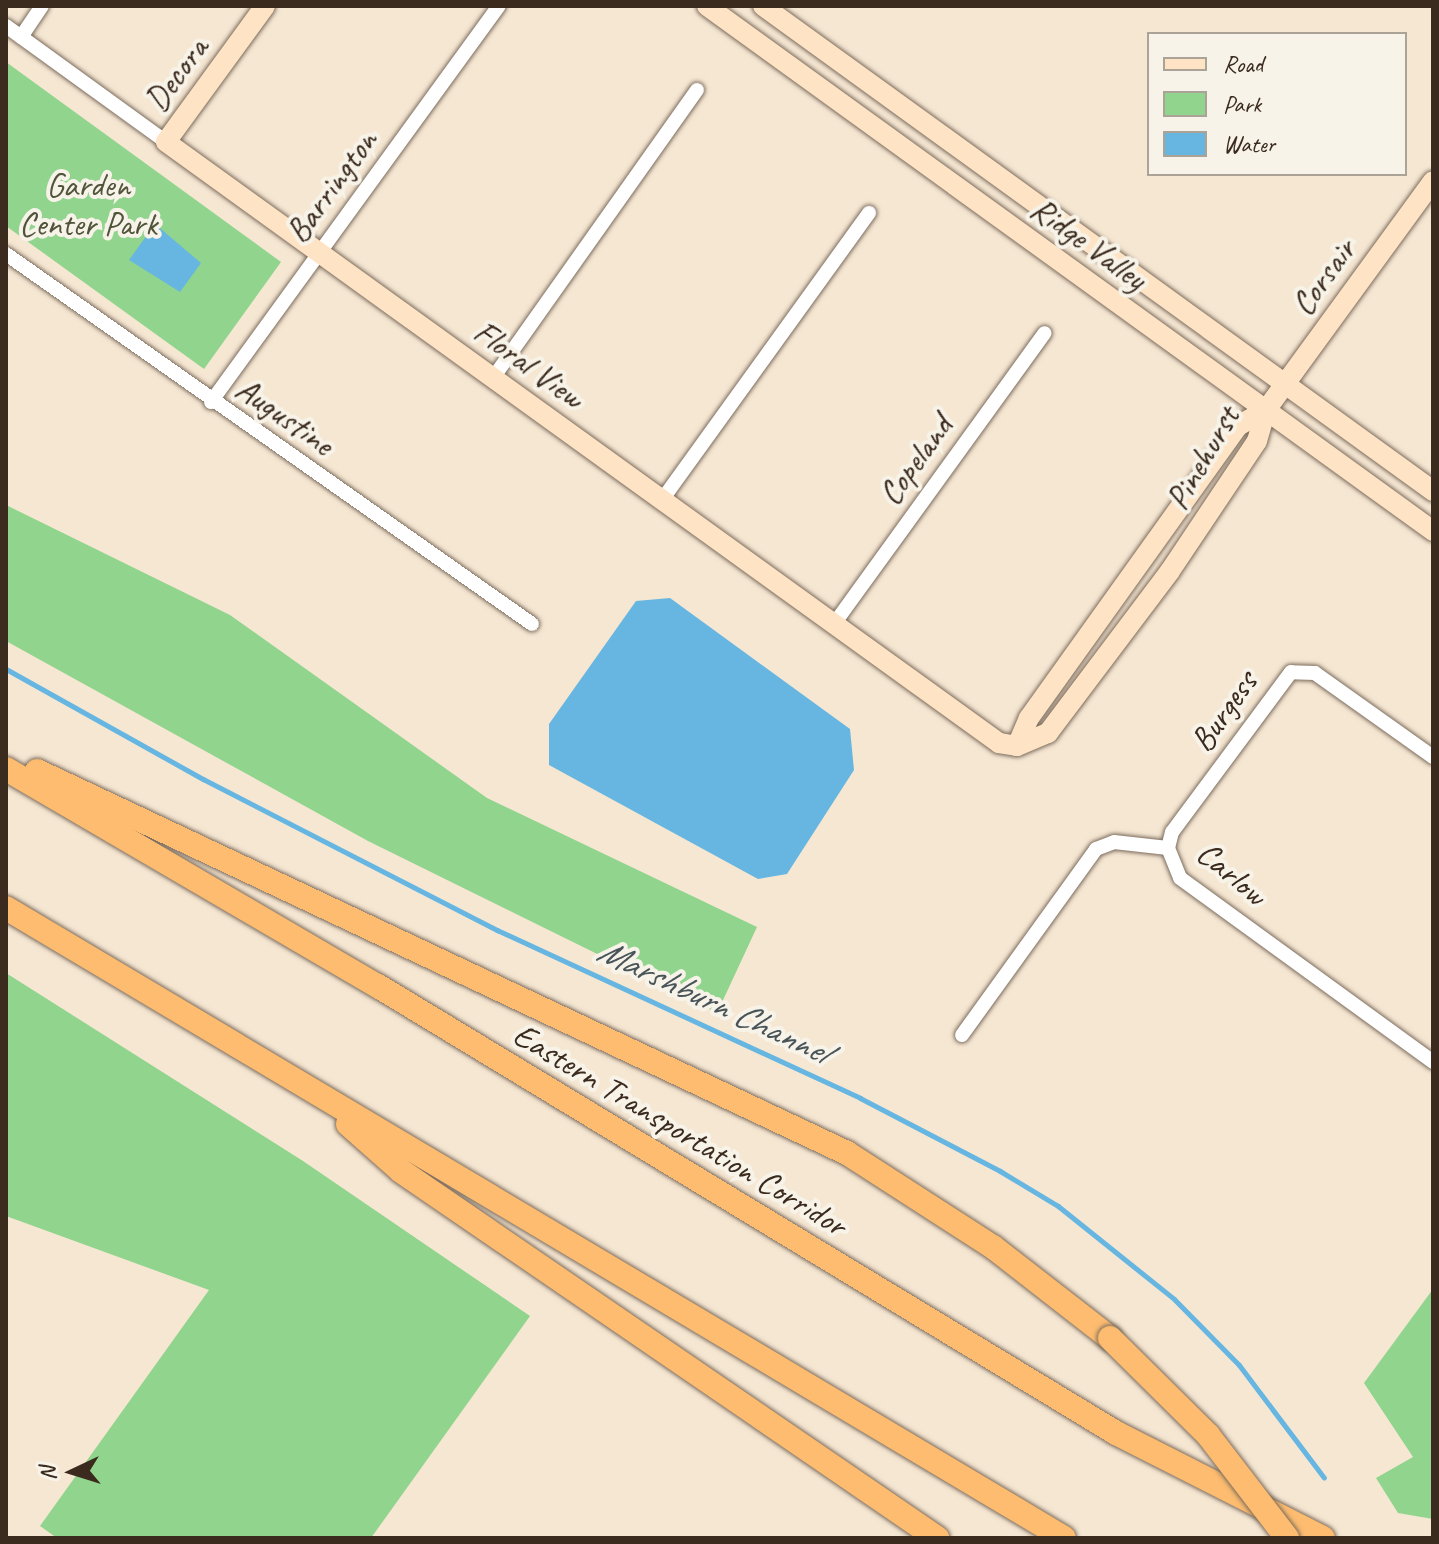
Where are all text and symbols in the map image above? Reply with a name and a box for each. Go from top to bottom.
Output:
street label: Decora [136,29,216,119]
legend [1147,32,1407,176]
text: Road [1223,49,1263,79]
text: Park [1223,89,1261,119]
street label: Barrington [276,122,386,250]
text: Water [1223,129,1275,159]
park label: Garden Center Park [18,164,158,244]
street label: Ridge Valley [1023,187,1155,299]
street label: Corsair [1282,231,1364,323]
street label: Floral View [466,311,592,417]
street label: Augustine [228,368,342,464]
street label: Pinehurst [1156,399,1248,517]
street label: Copeland [869,407,961,513]
street label: Burgess [1181,663,1265,759]
street label: Carlow [1189,832,1275,914]
water label: Marshburn Channel [591,929,835,1073]
street label: Eastern Transportation Corridor [506,1013,854,1245]
north arrow [32,1432,112,1512]
text: N [34,1466,62,1481]

